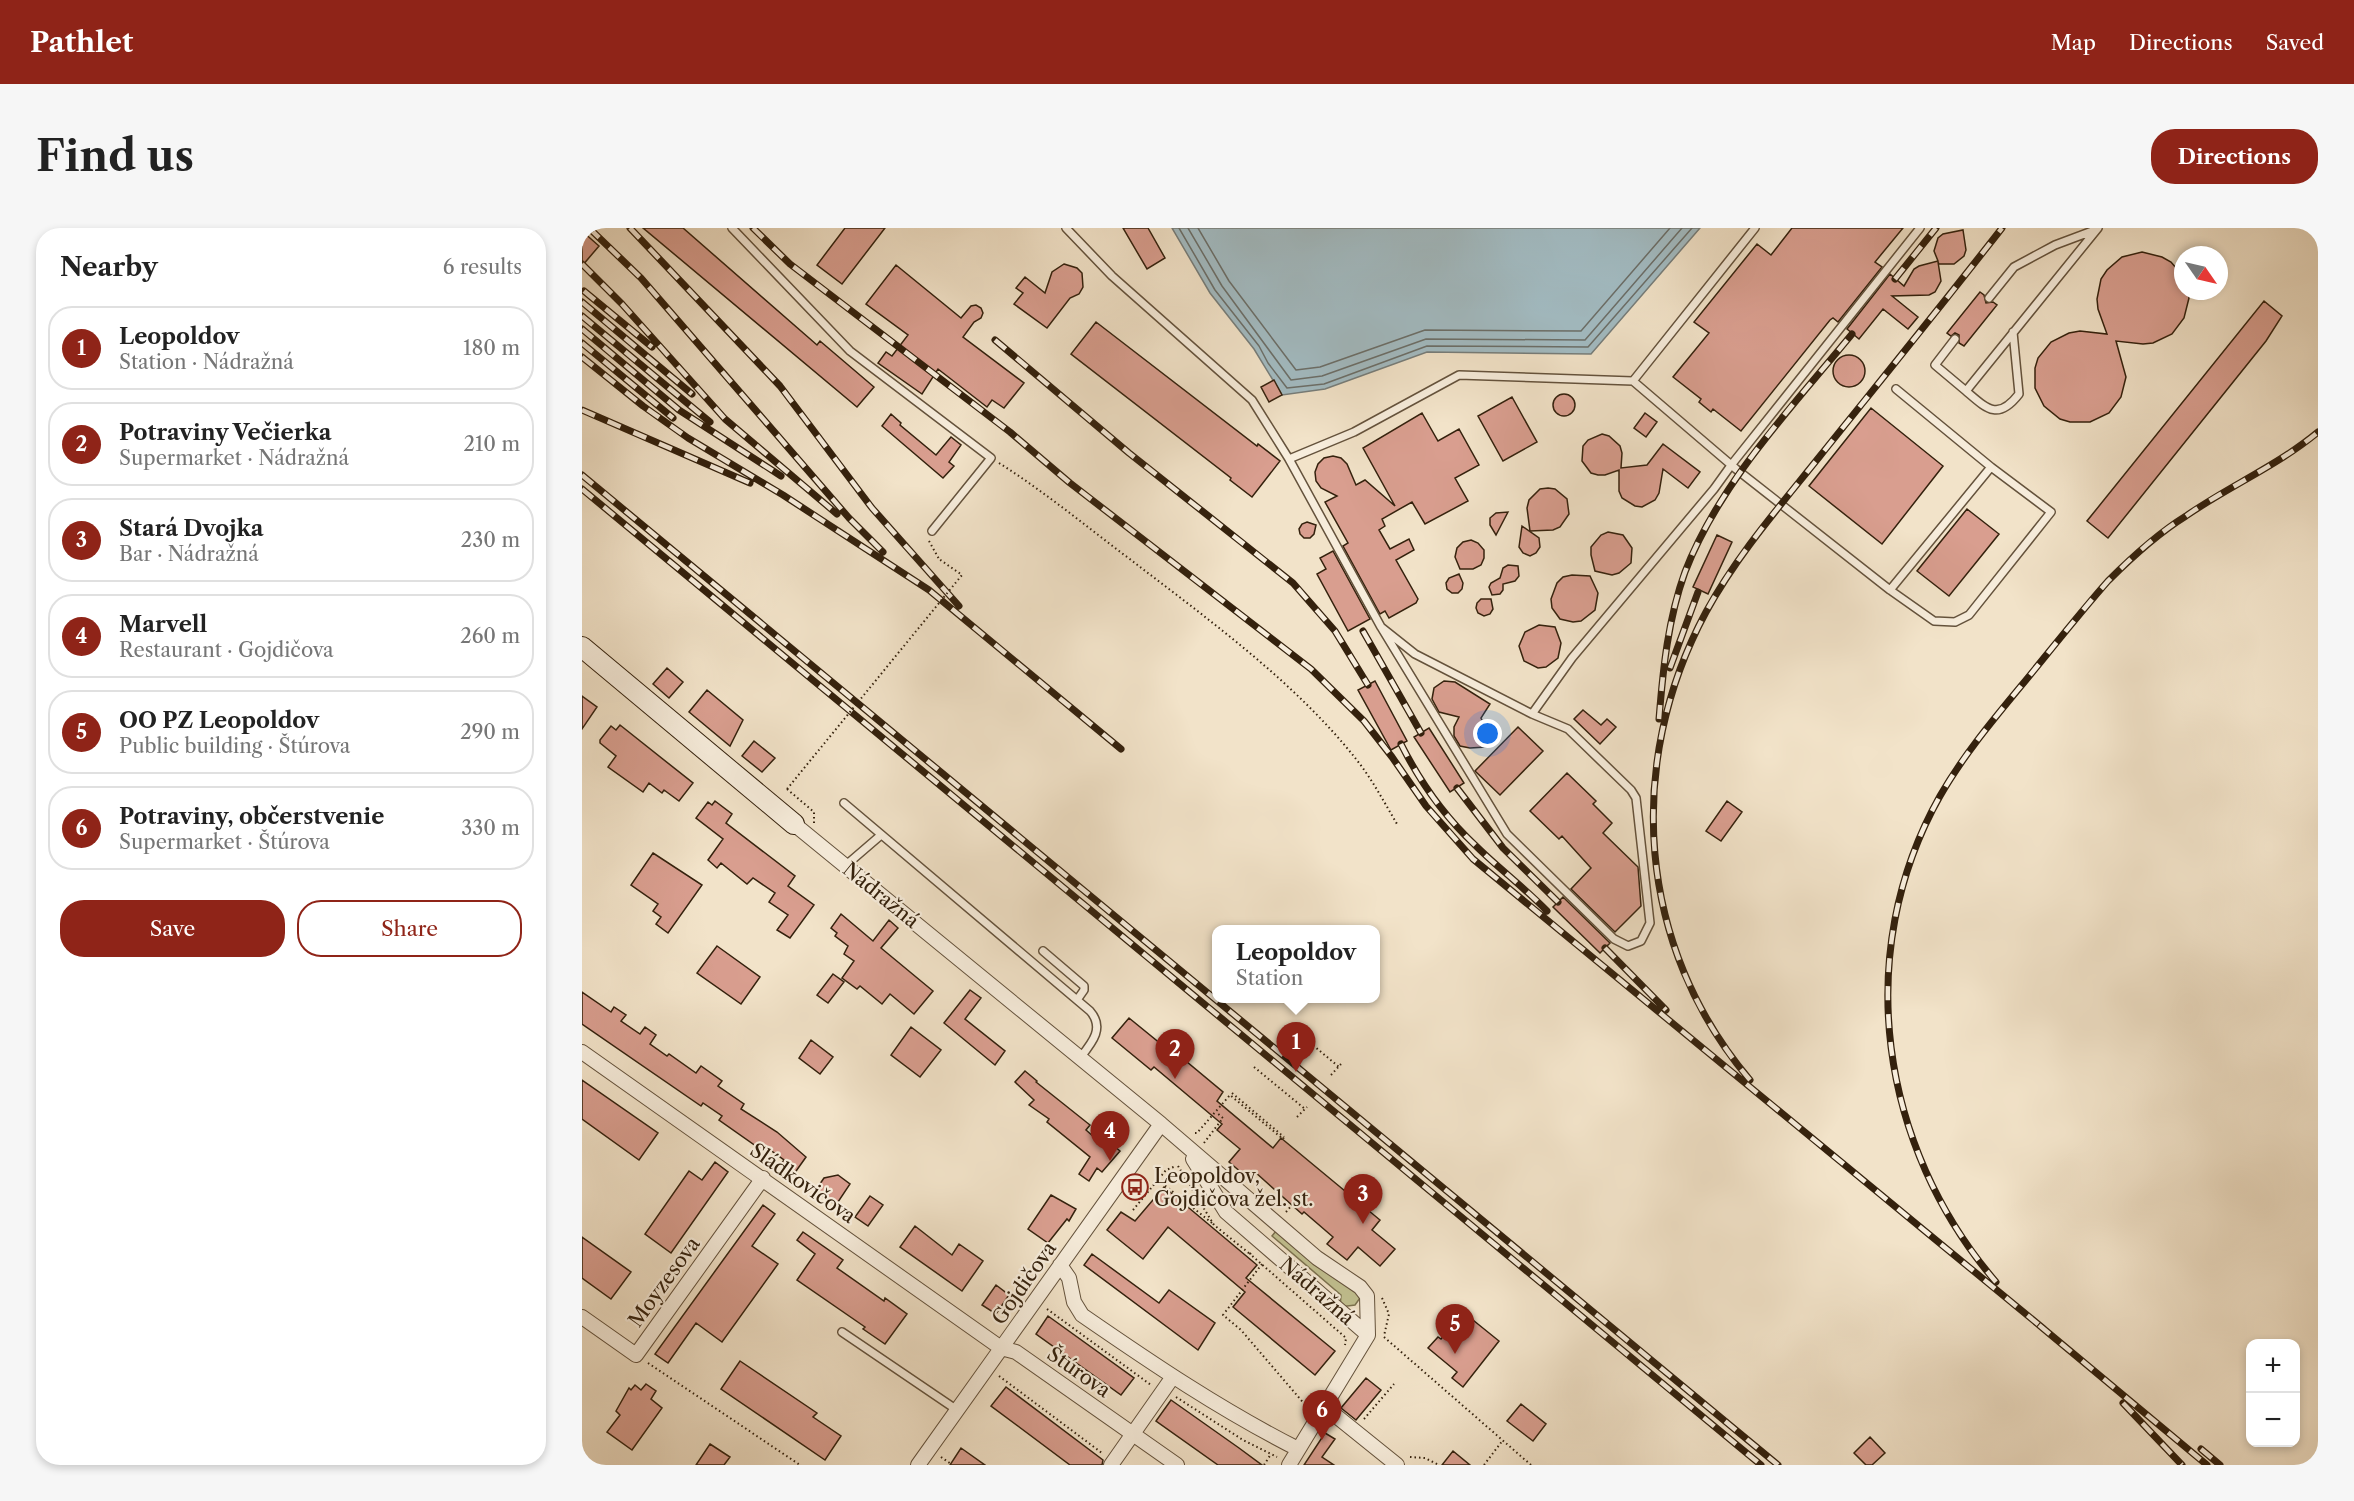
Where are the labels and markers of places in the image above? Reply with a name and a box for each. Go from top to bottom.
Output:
pin: 1 [1276,1022,1316,1072]
pin: 2 [1156,1030,1194,1079]
pin: 4 [1090,1112,1130,1161]
place label: Leopoldov, Gojdičova žel. st. [1154,1164,1314,1211]
bus stop icon: Leopoldov, Gojdičova žel. st. [1120,1172,1150,1202]
pin: 3 [1344,1174,1382,1224]
pin: 5 [1436,1304,1474,1354]
pin: 6 [1302,1390,1342,1440]

